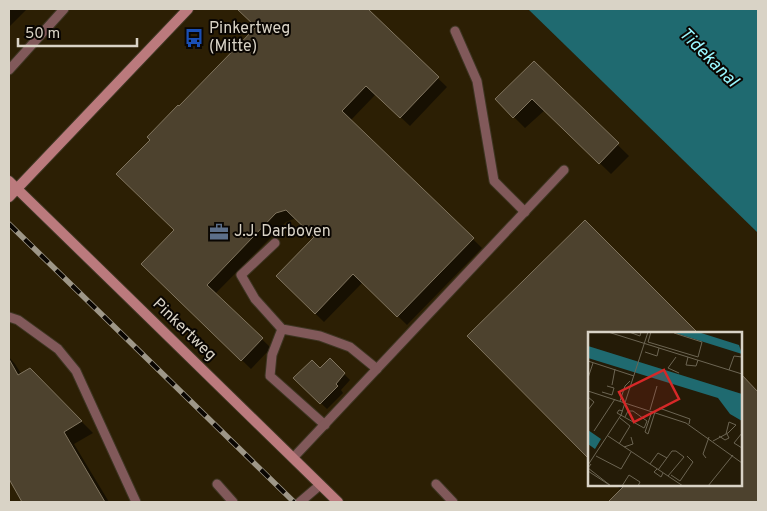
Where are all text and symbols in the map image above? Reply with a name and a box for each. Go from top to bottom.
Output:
scale bar [18,15,136,47]
place label: Pinkertweg (Mitte) [209,19,290,57]
water label: Tidekanal [673,23,744,94]
text: 50 m [25,25,60,44]
bus stop icon: Pinkertweg (Mitte) [183,27,205,49]
office icon: J.J. Darboven [208,221,230,243]
place label: J.J. Darboven [234,222,331,242]
street label: Pinkertweg [148,295,220,365]
inset map [588,332,742,486]

